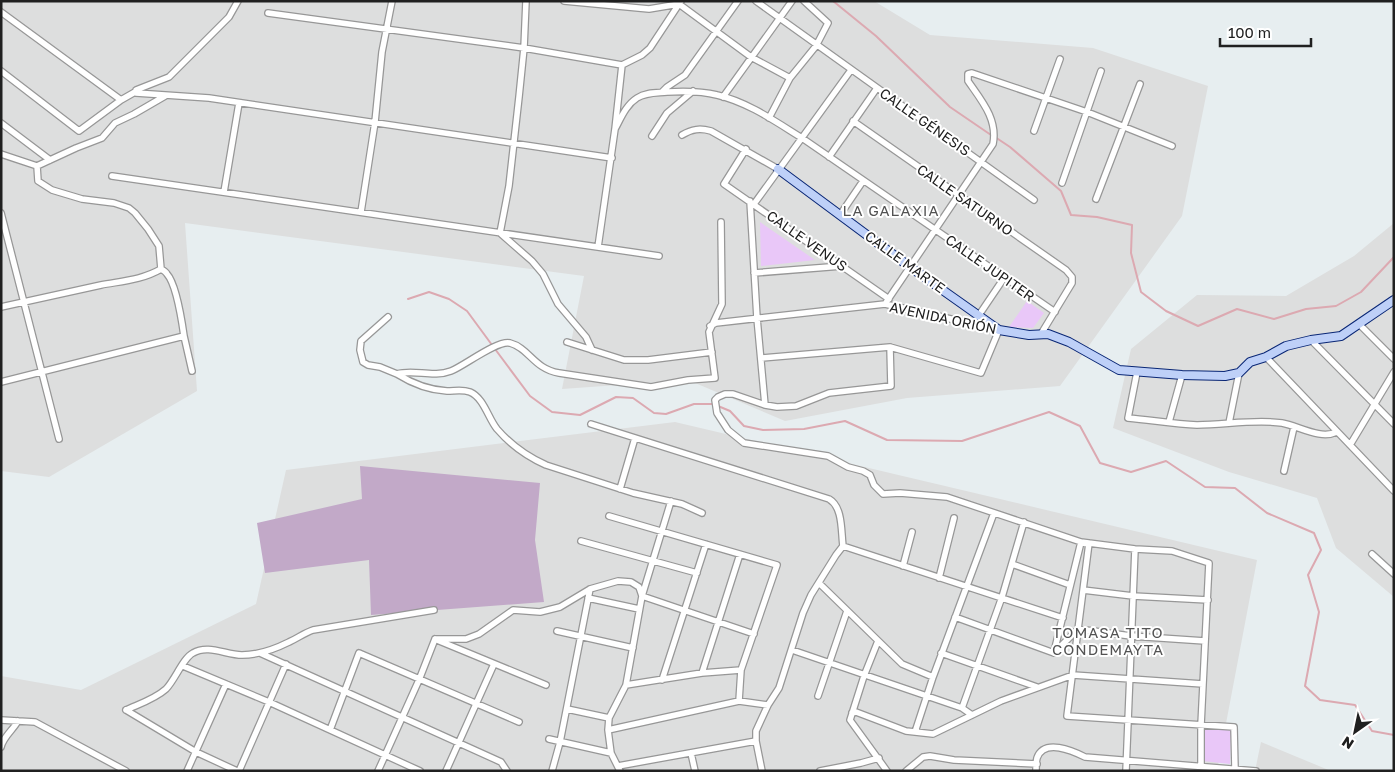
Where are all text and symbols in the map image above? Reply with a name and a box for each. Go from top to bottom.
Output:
scale bar [1220,15,1311,47]
text: 100 m [1228,23,1271,41]
street label: CALLE GÉNESIS [877,84,974,159]
street label: CALLE SATURNO [914,160,1016,239]
district label: LA GALAXIA [842,201,940,219]
street label: CALLE VENUS [764,207,851,275]
street label: CALLE MARTE [862,227,949,296]
street label: CALLE JUPITER [942,231,1038,305]
street label: AVENIDA ORIÓN [888,298,998,337]
district label: TOMASA TITO CONDEMAYTA [1052,623,1164,658]
north arrow [1330,707,1380,757]
text: N [1339,733,1357,753]

